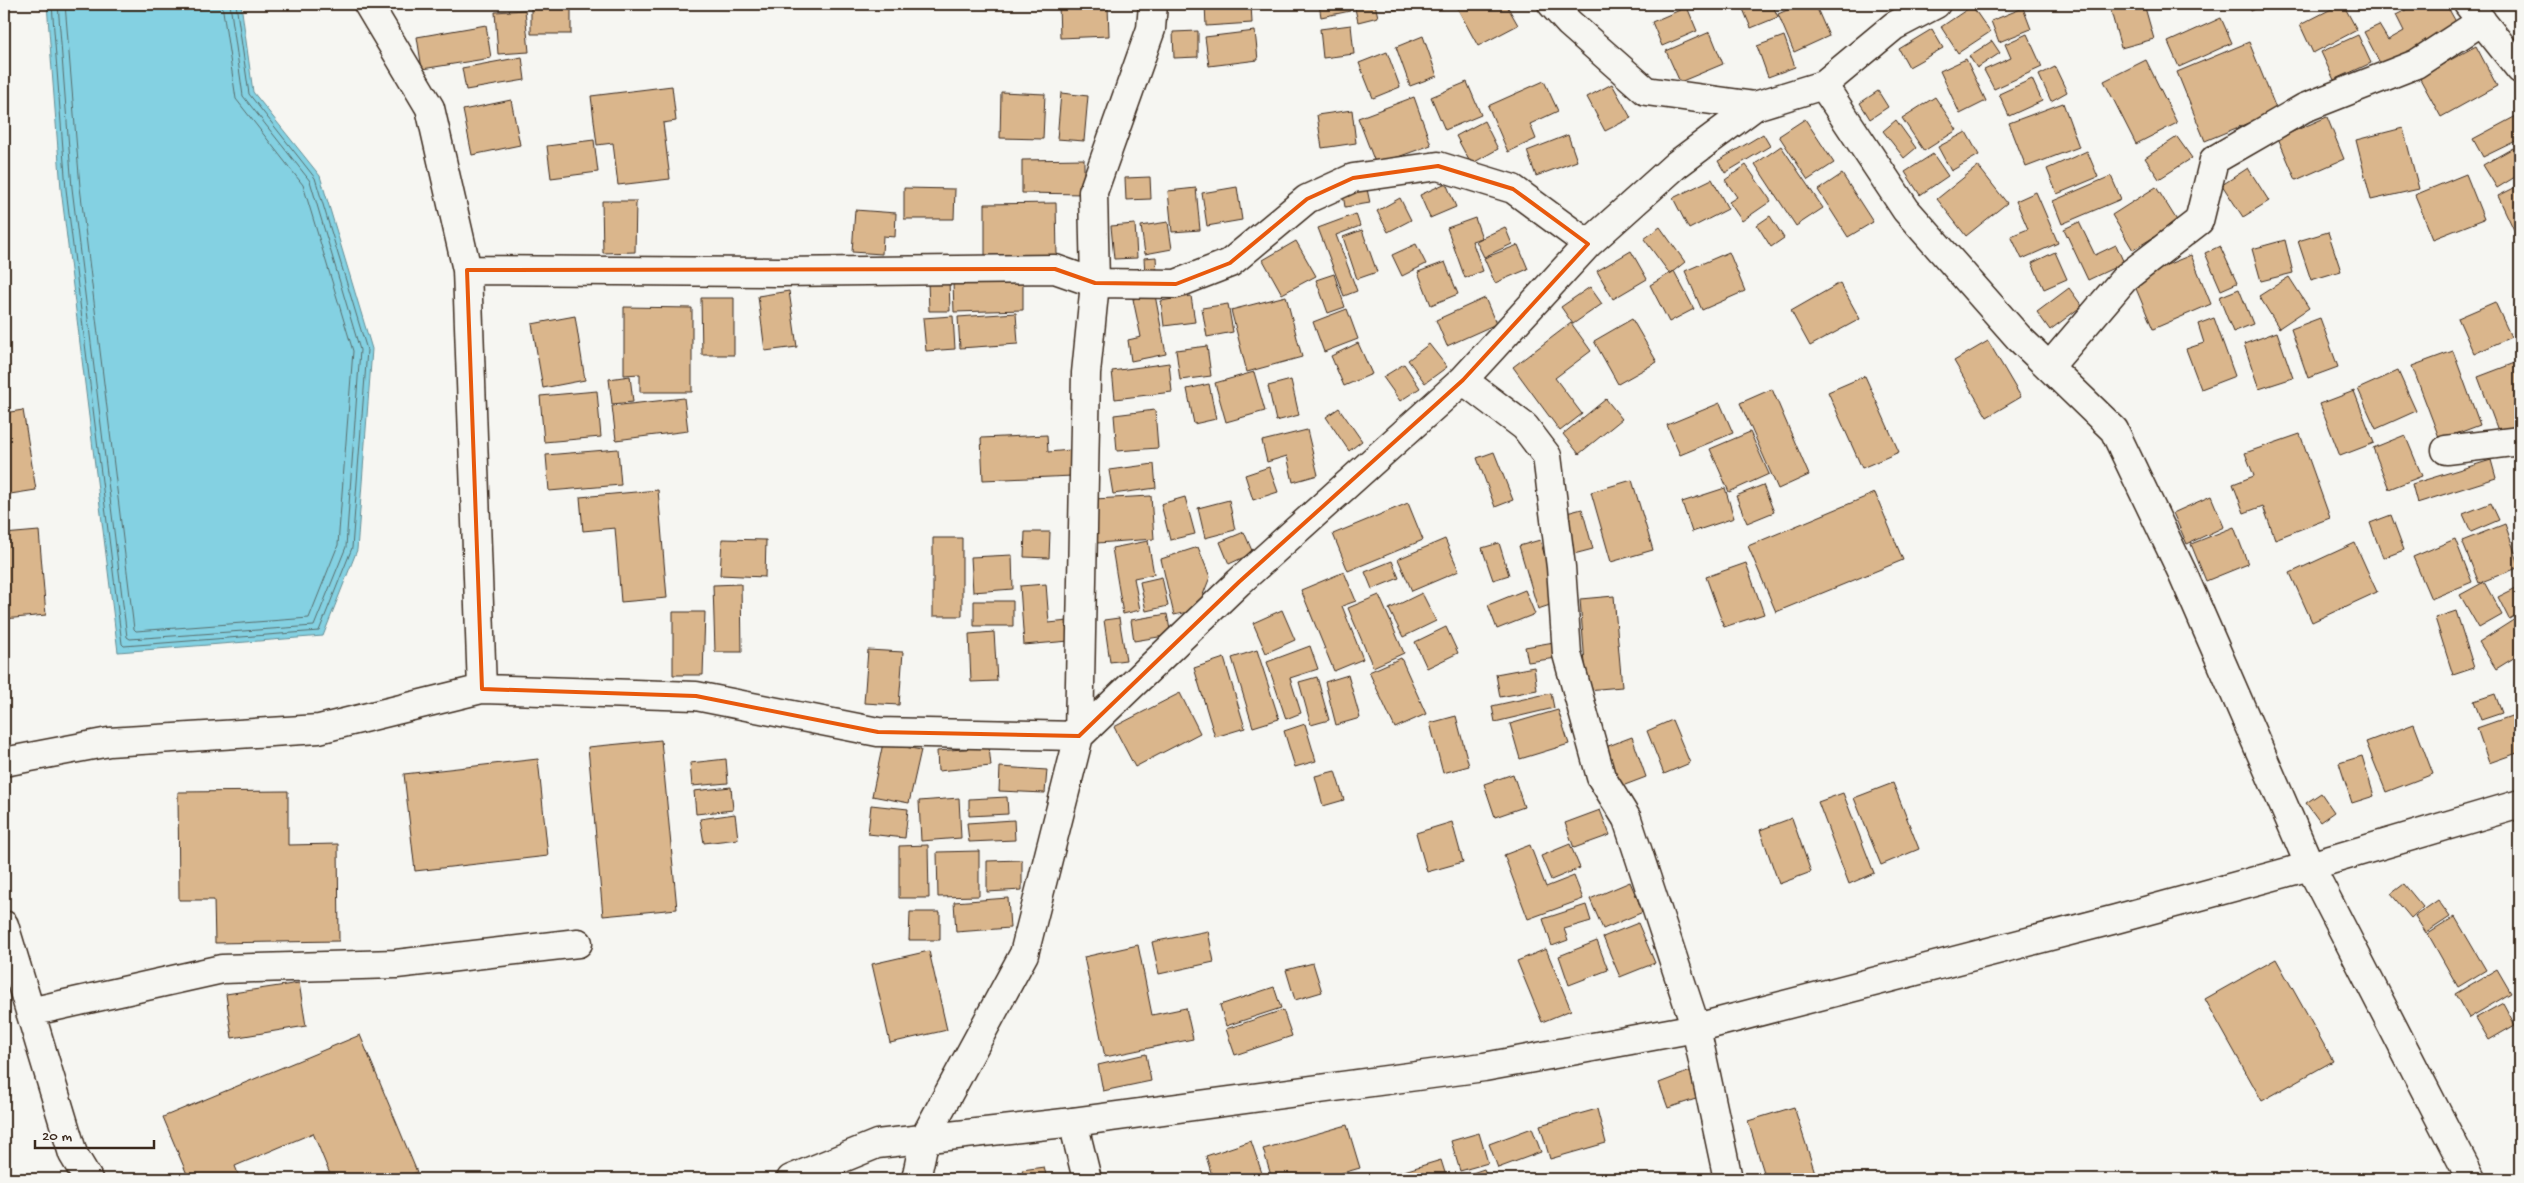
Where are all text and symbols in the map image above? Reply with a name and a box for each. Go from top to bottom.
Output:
scale bar [35,1118,154,1150]
text: 20 m [42,1128,72,1146]

